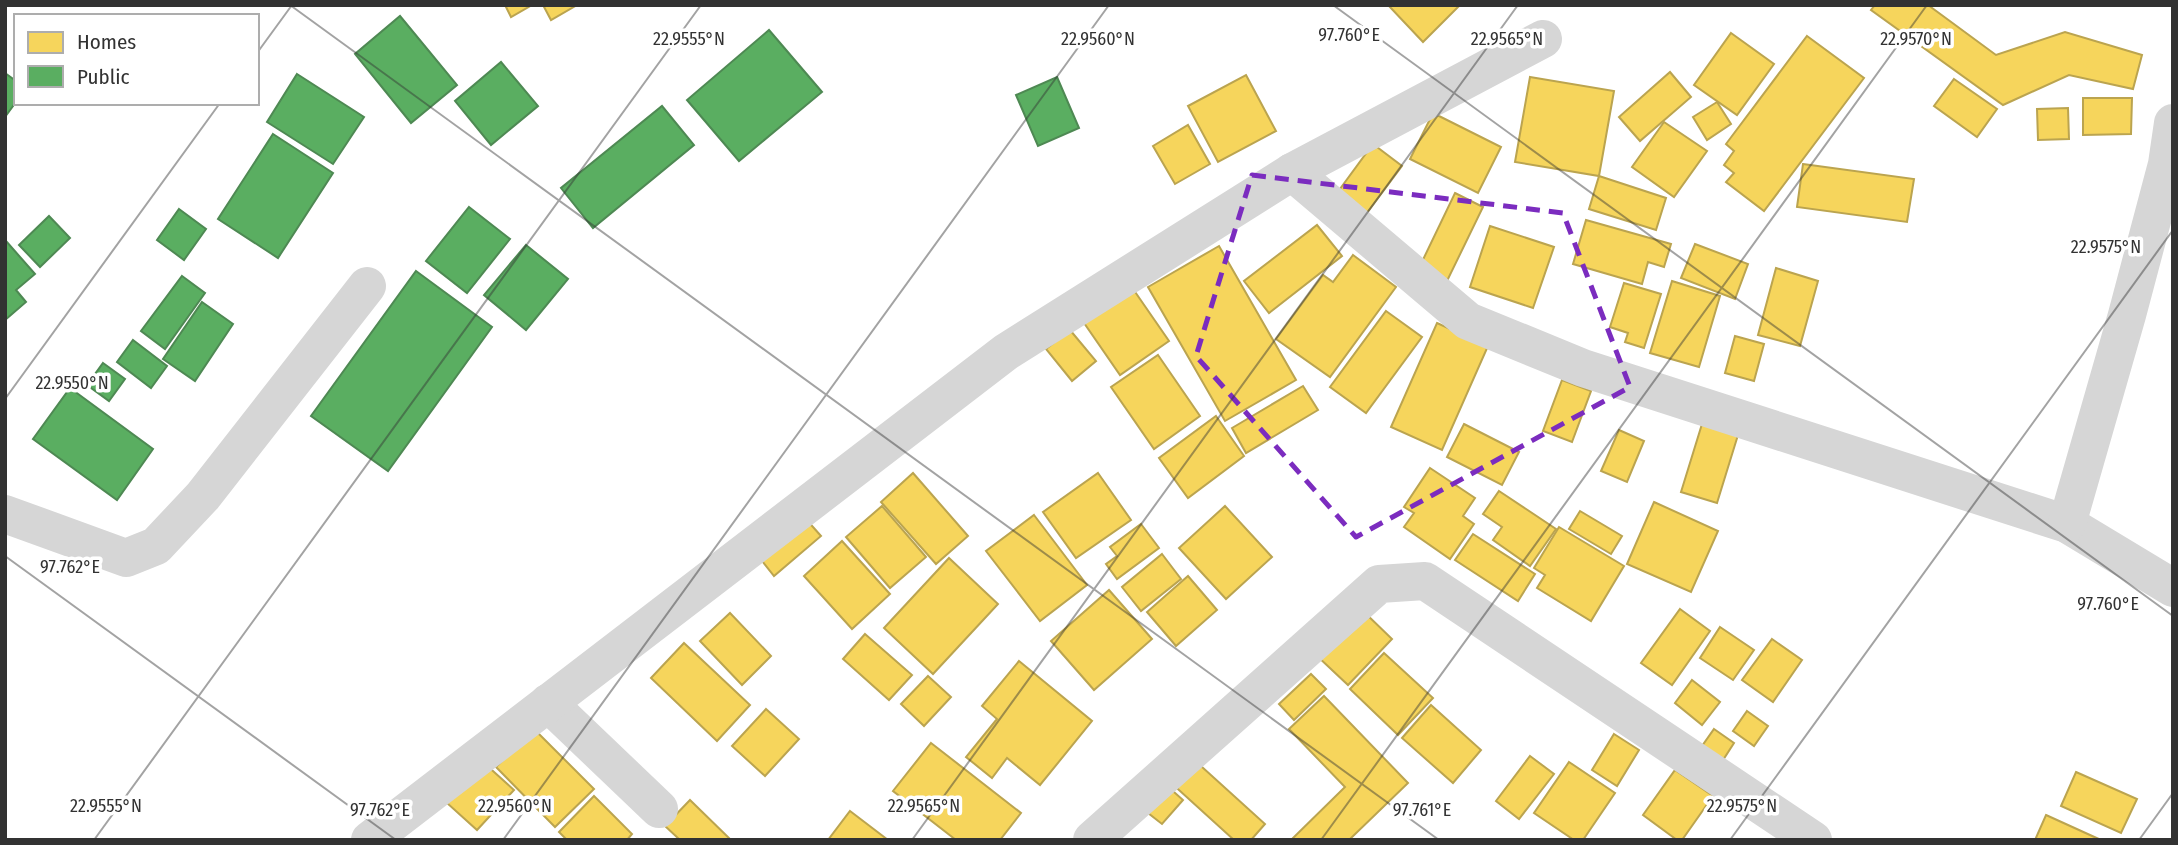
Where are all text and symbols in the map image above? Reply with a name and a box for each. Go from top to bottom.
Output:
legend [14,14,259,105]
text: 97.760°E [1318,24,1380,46]
text: 22.9555°N [653,28,725,50]
text: 22.9560°N [1061,28,1135,50]
text: 22.9565°N [1471,28,1543,50]
text: 22.9570°N [1880,28,1952,50]
text: Homes [77,29,136,55]
text: Public [77,64,129,90]
text: 22.9575°N [2071,236,2141,258]
text: 22.9550°N [35,372,109,394]
text: 97.762°E [40,556,100,578]
text: 97.760°E [2077,593,2139,615]
text: 22.9555°N [70,795,142,817]
text: 22.9560°N [478,795,552,817]
text: 22.9565°N [888,795,960,817]
text: 22.9575°N [1707,795,1777,817]
text: 97.762°E [350,799,410,821]
text: 97.761°E [1393,799,1451,821]

